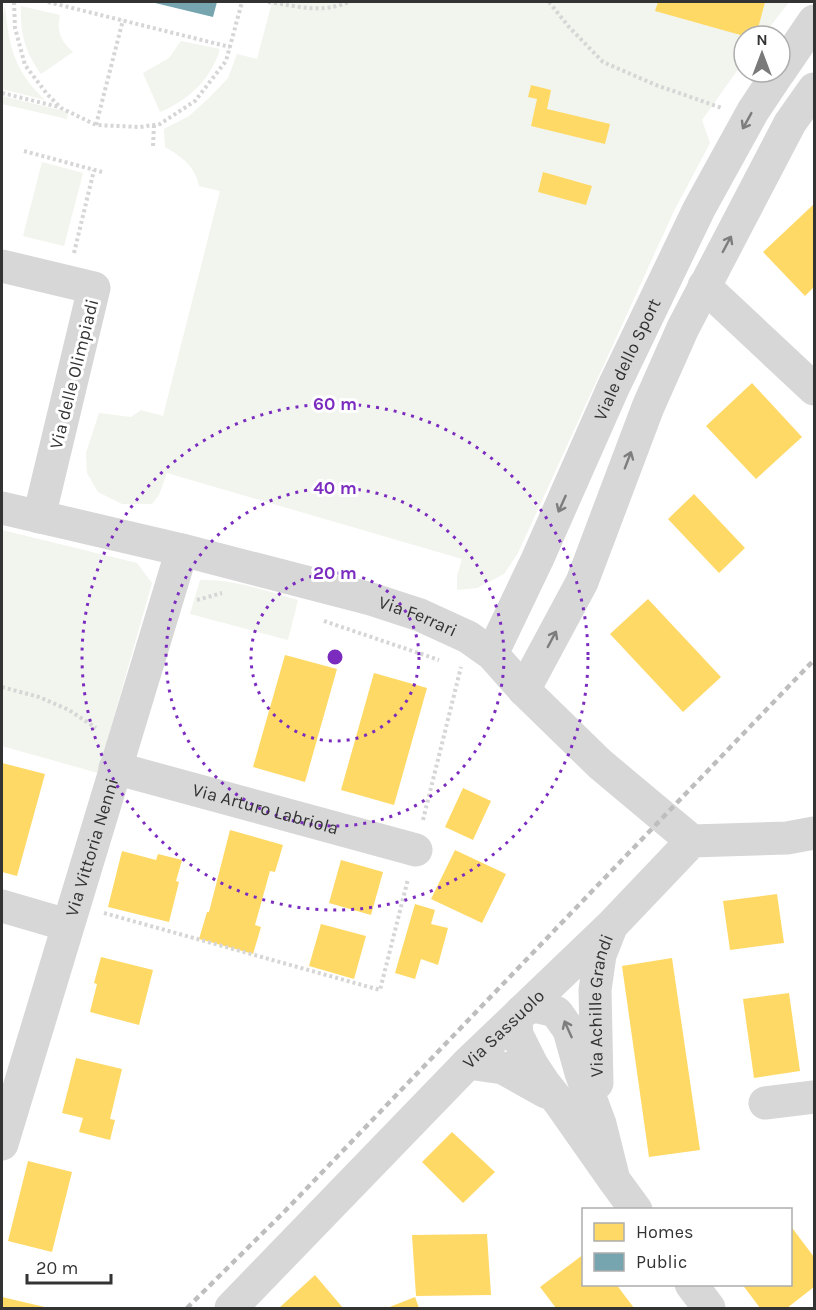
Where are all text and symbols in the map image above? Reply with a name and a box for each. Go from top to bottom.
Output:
north arrow [732,24,792,84]
text: N [756,30,768,49]
one-way arrow [741,112,753,129]
one-way arrow [721,236,733,254]
street label: Viale dello Sport [589,295,665,424]
street label: Via delle Olimpiadi [45,297,103,451]
text: 60 m [313,393,357,415]
one-way arrow [623,451,634,469]
text: 40 m [313,477,357,499]
one-way arrow [556,495,567,513]
text: 20 m [313,562,357,584]
street label: Via Ferrari [376,591,461,642]
one-way arrow [547,630,558,648]
centre of rings [325,647,345,667]
street label: Via Vittoria Nenni [61,776,123,919]
street label: Via Arturo Labriola [190,779,341,839]
street label: Via Achille Grandi [584,931,618,1077]
street label: Via Sassuolo [458,985,549,1073]
one-way arrow [561,1021,573,1039]
legend [582,1208,792,1286]
text: Homes [636,1221,693,1243]
scale bar [27,1247,111,1285]
text: Public [636,1251,687,1273]
text: 20 m [36,1257,78,1279]

